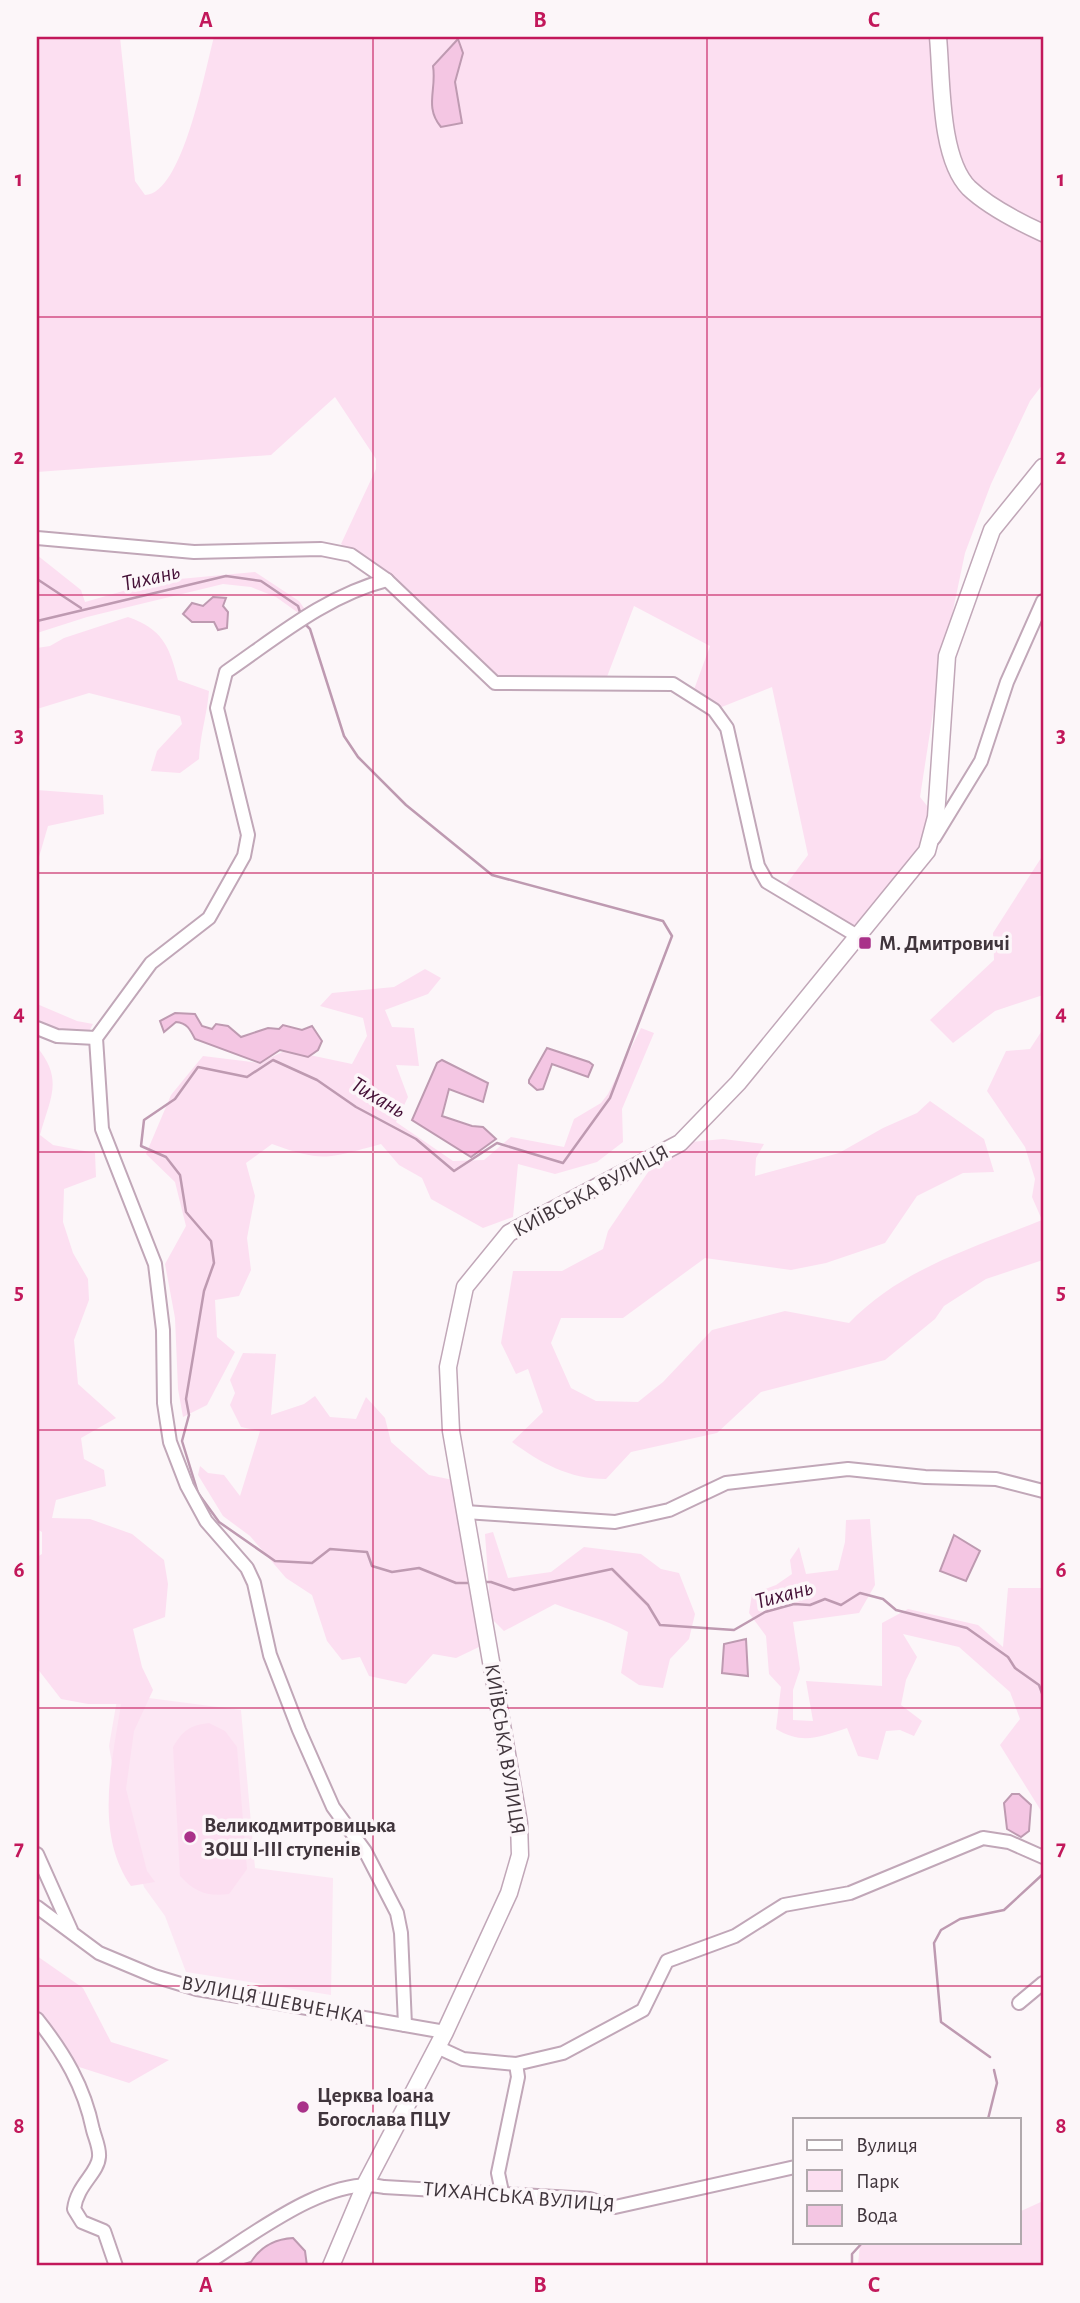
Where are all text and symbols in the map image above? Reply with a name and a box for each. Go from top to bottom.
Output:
text: A [199,9,213,32]
text: B [533,9,547,32]
text: C [868,9,880,32]
text: 1 [15,168,23,191]
text: 1 [1057,168,1065,191]
text: 2 [14,446,25,469]
text: 2 [1056,446,1067,469]
water label: Тихань [120,560,182,596]
text: 3 [14,724,24,747]
text: 3 [1056,724,1066,747]
place label: М. Дмитровичі [879,933,1010,954]
marker: М. Дмитровичі [857,935,873,951]
text: 4 [13,1002,25,1025]
text: 4 [1055,1002,1067,1025]
water label: Тихань [347,1073,409,1123]
street label: КИЇВСЬКА ВУЛИЦЯ [509,1140,672,1241]
text: 5 [14,1281,24,1304]
text: 5 [1056,1281,1066,1304]
text: 6 [13,1559,25,1582]
text: 6 [1055,1559,1067,1582]
water label: Тихань [752,1576,816,1614]
street label: КИЇВСЬКА ВУЛИЦЯ [481,1662,530,1836]
place label: Великодмитровицька ЗОШ І-ІІІ ступенів [204,1815,396,1860]
marker: Великодмитровицька ЗОШ І-ІІІ ступенів [182,1829,198,1845]
text: 7 [14,1837,24,1860]
text: 7 [1056,1837,1066,1860]
street label: ВУЛИЦЯ ШЕВЧЕНКА [180,1972,366,2028]
place label: Церква Іоана Богослава ПЦУ [317,2085,451,2130]
marker: Церква Іоана Богослава ПЦУ [295,2099,311,2115]
text: 8 [13,2115,25,2138]
text: 8 [1055,2115,1067,2138]
legend [793,2118,1020,2244]
text: Вулиця [856,2135,918,2156]
text: Парк [856,2171,900,2192]
street label: ТИХАНСЬКА ВУЛИЦЯ [422,2178,616,2216]
text: Вода [856,2205,898,2226]
text: A [199,2274,213,2297]
text: B [533,2274,547,2297]
text: C [868,2274,880,2297]

